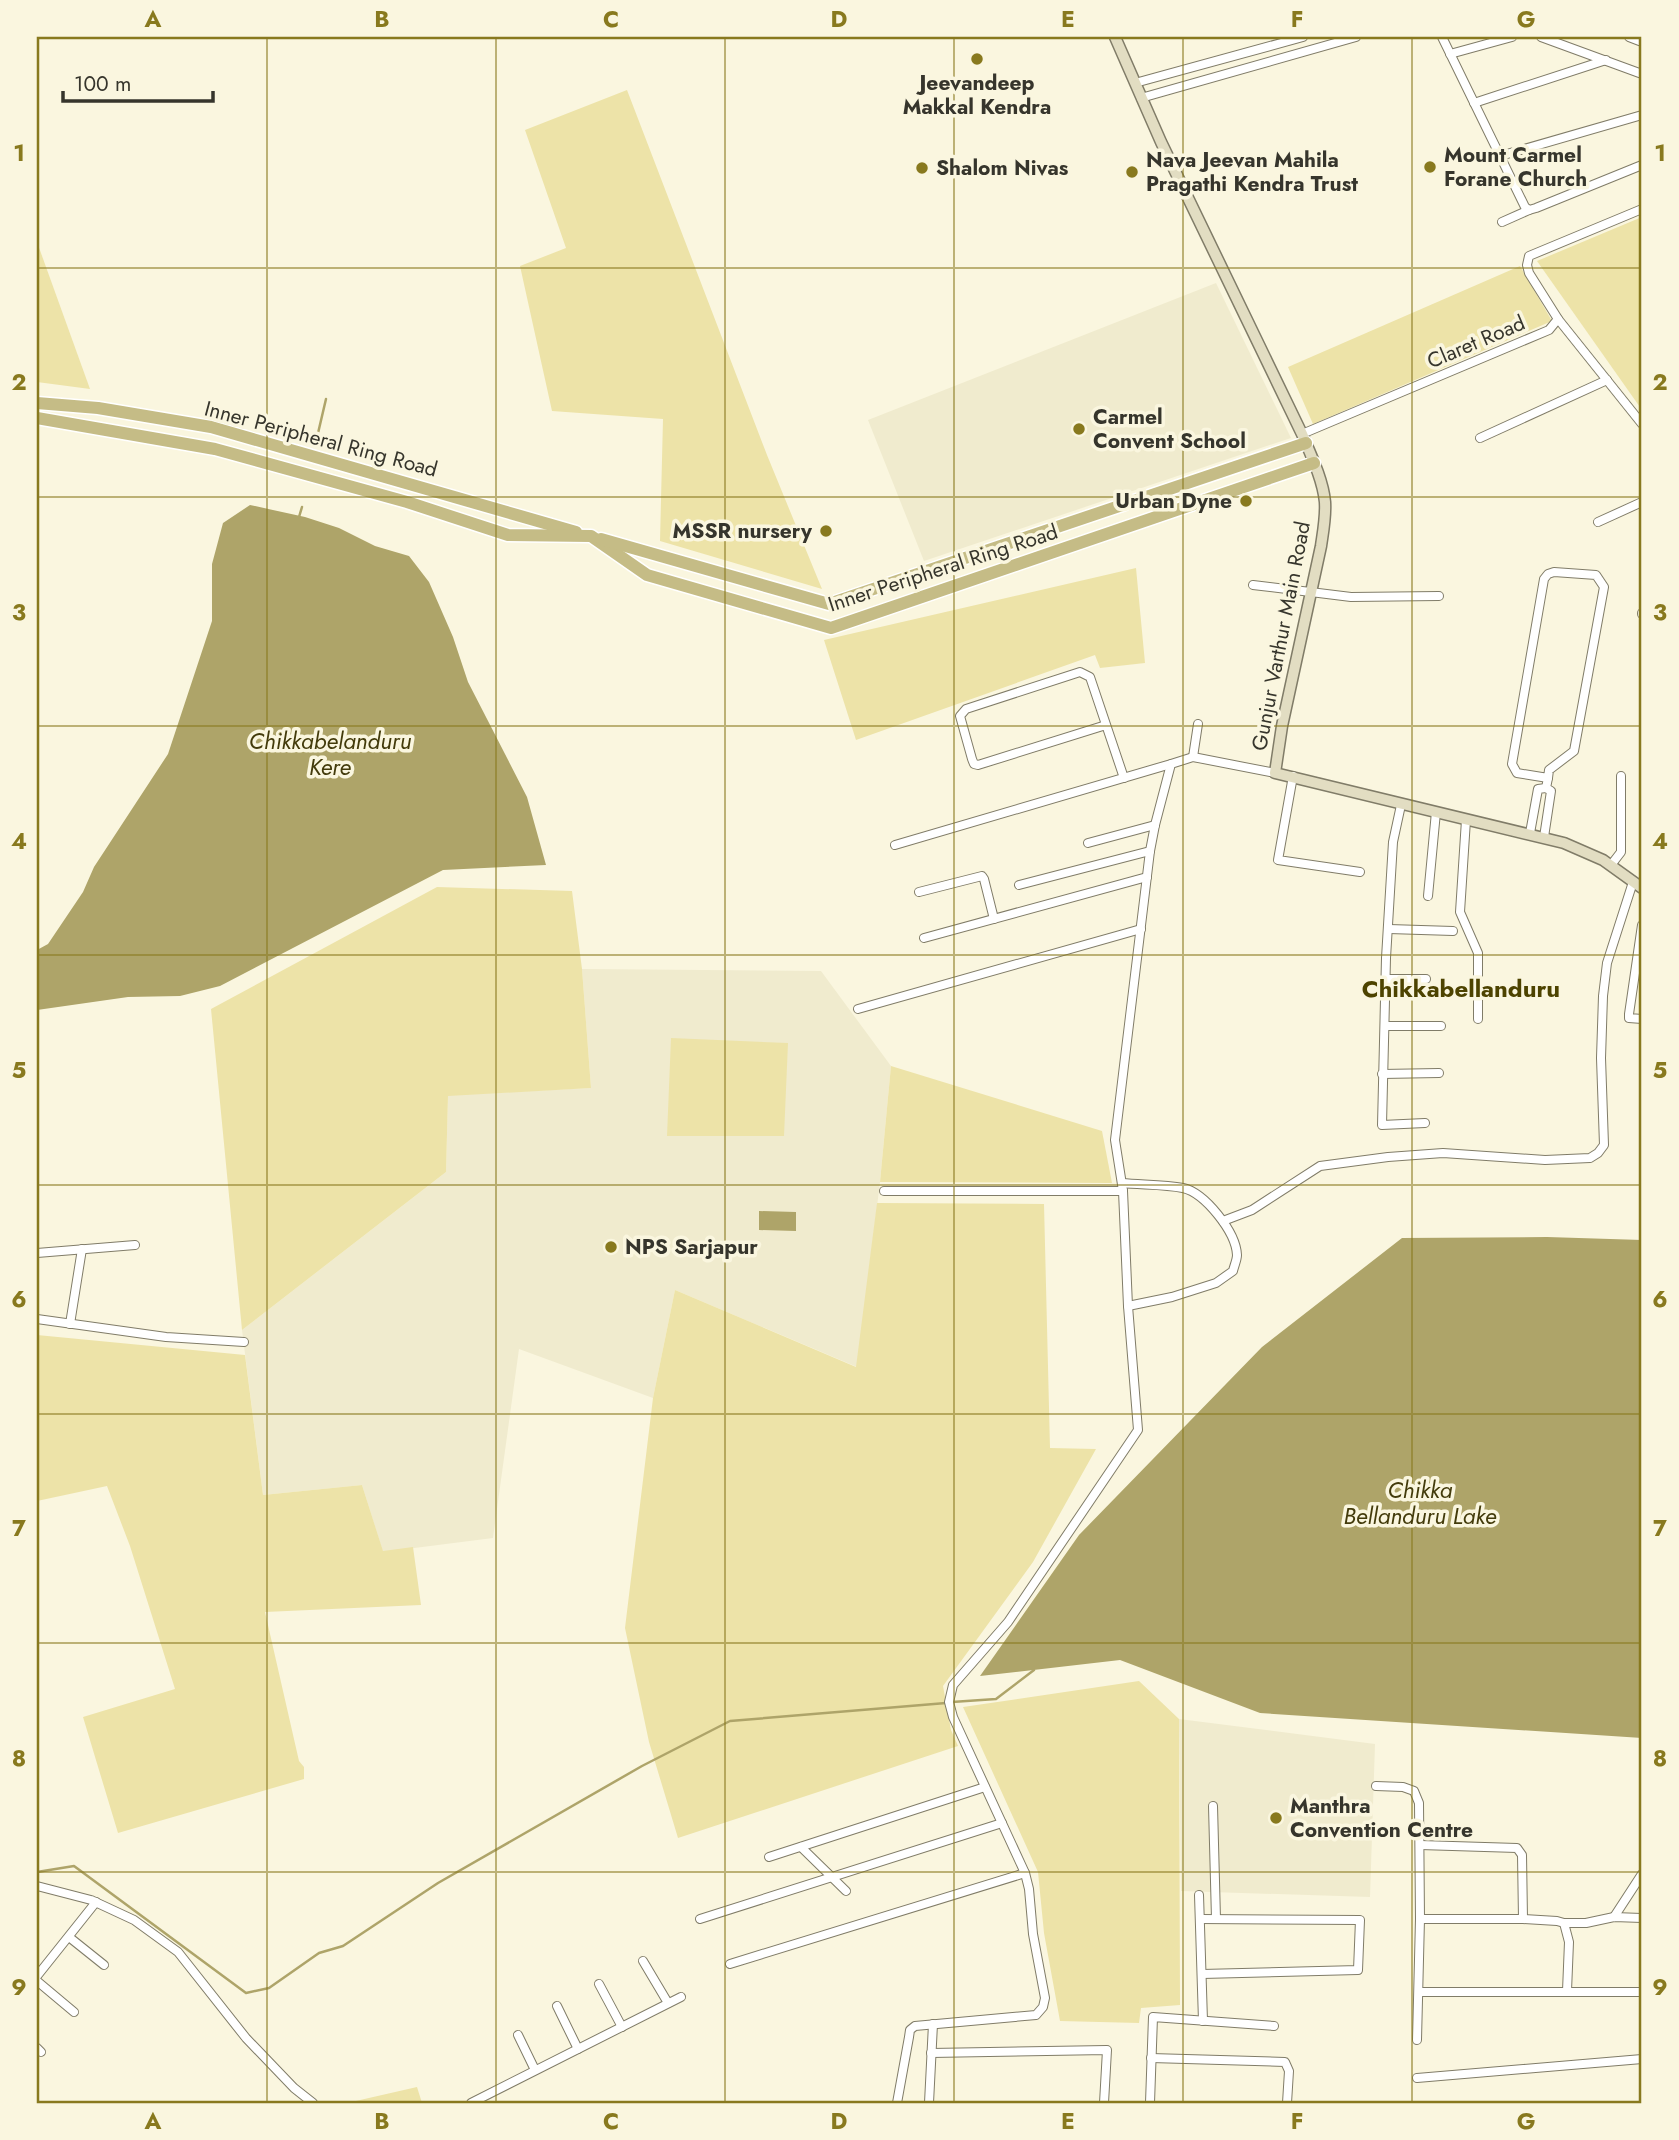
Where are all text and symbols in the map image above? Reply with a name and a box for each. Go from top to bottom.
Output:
text: A [144,2,162,36]
text: B [374,2,390,36]
text: C [603,2,619,36]
text: D [831,2,848,36]
text: E [1061,2,1075,36]
text: F [1291,2,1303,36]
text: G [1517,2,1535,36]
marker: Jeevandeep Makkal Kendra [969,51,985,67]
scale bar [63,60,214,104]
place label: Jeevandeep Makkal Kendra [903,68,1051,122]
text: 100 m [74,69,131,99]
text: 1 [13,136,25,170]
text: 1 [1654,136,1666,170]
place label: Mount Carmel Forane Church [1444,140,1587,194]
place label: Nava Jeevan Mahila Pragathi Kendra Trust [1146,145,1358,199]
place label: Shalom Nivas [936,153,1069,183]
marker: Mount Carmel Forane Church [1422,159,1438,175]
marker: Shalom Nivas [914,160,930,176]
marker: Nava Jeevan Mahila Pragathi Kendra Trust [1124,164,1140,180]
street label: Claret Road [1422,308,1530,376]
text: 2 [11,365,27,399]
text: 2 [1652,365,1668,399]
street label: Inner Peripheral Ring Road [201,393,441,485]
place label: Carmel Convent School [1093,402,1246,456]
marker: Carmel Convent School [1071,421,1087,437]
place label: Urban Dyne [1115,486,1232,516]
marker: Urban Dyne [1238,493,1254,509]
place label: MSSR nursery [673,516,813,546]
street label: Inner Peripheral Ring Road [824,517,1062,619]
street label: Gunjur Varthur Main Road [1244,519,1318,753]
marker: MSSR nursery [818,523,834,539]
text: 3 [12,595,26,629]
text: 3 [1653,595,1667,629]
water label: Chikkabelanduru Kere [249,724,412,784]
text: 4 [11,824,27,858]
text: 4 [1652,824,1668,858]
district label: Chikkabellanduru [1362,971,1560,1006]
text: 5 [12,1053,26,1087]
text: 5 [1653,1053,1667,1087]
place label: NPS Sarjapur [625,1232,758,1262]
marker: NPS Sarjapur [603,1239,619,1255]
text: 6 [11,1282,27,1316]
text: 6 [1652,1282,1668,1316]
water label: Chikka Bellanduru Lake [1343,1473,1497,1533]
text: 7 [12,1511,26,1545]
text: 7 [1653,1511,1667,1545]
text: 8 [12,1741,26,1775]
text: 8 [1653,1741,1667,1775]
place label: Manthra Convention Centre [1290,1791,1473,1845]
marker: Manthra Convention Centre [1268,1810,1284,1826]
text: 9 [11,1970,27,2004]
text: 9 [1652,1970,1668,2004]
text: A [144,2104,162,2138]
text: B [374,2104,390,2138]
text: C [603,2104,619,2138]
text: D [831,2104,848,2138]
text: E [1061,2104,1075,2138]
text: F [1291,2104,1303,2138]
text: G [1517,2104,1535,2138]

